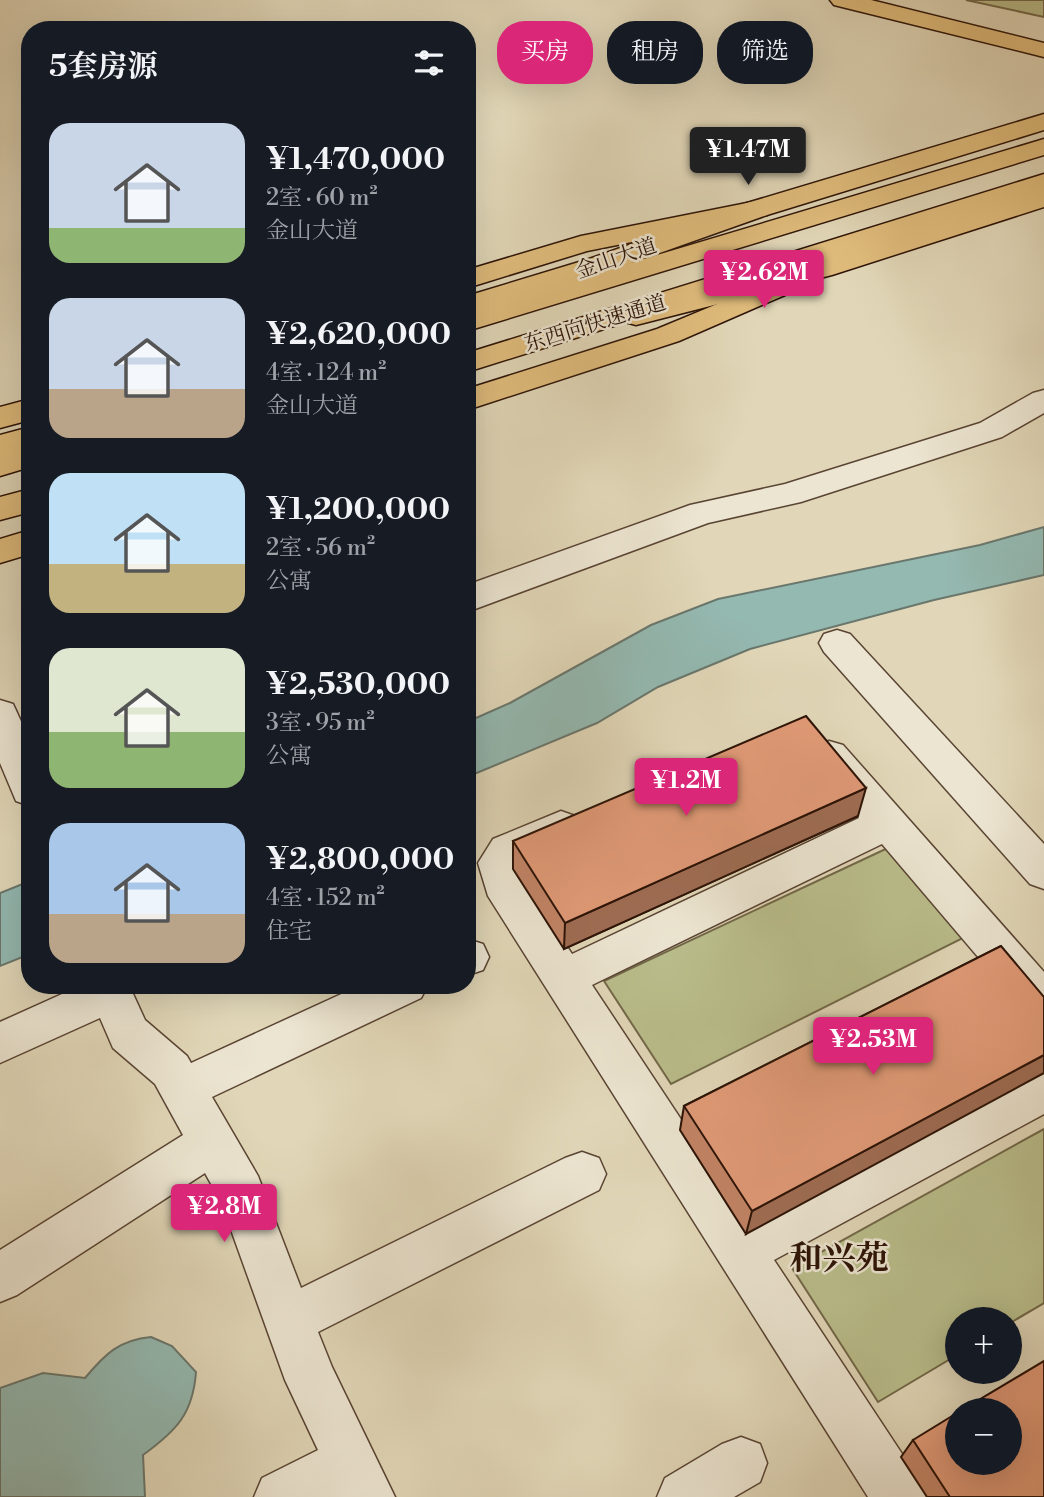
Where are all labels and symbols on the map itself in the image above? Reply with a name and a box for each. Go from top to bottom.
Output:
pin: ¥1.47M [691,128,805,187]
street label: 金山大道 [572,233,660,285]
pin: ¥2.62M [707,250,821,310]
street label: 东西向快速通道 [521,290,669,358]
pin: ¥1.2M [637,758,735,818]
pin: ¥2.53M [816,1018,930,1077]
pin: ¥2.8M [175,1184,273,1244]
district label: 和兴苑 [790,1239,889,1280]

